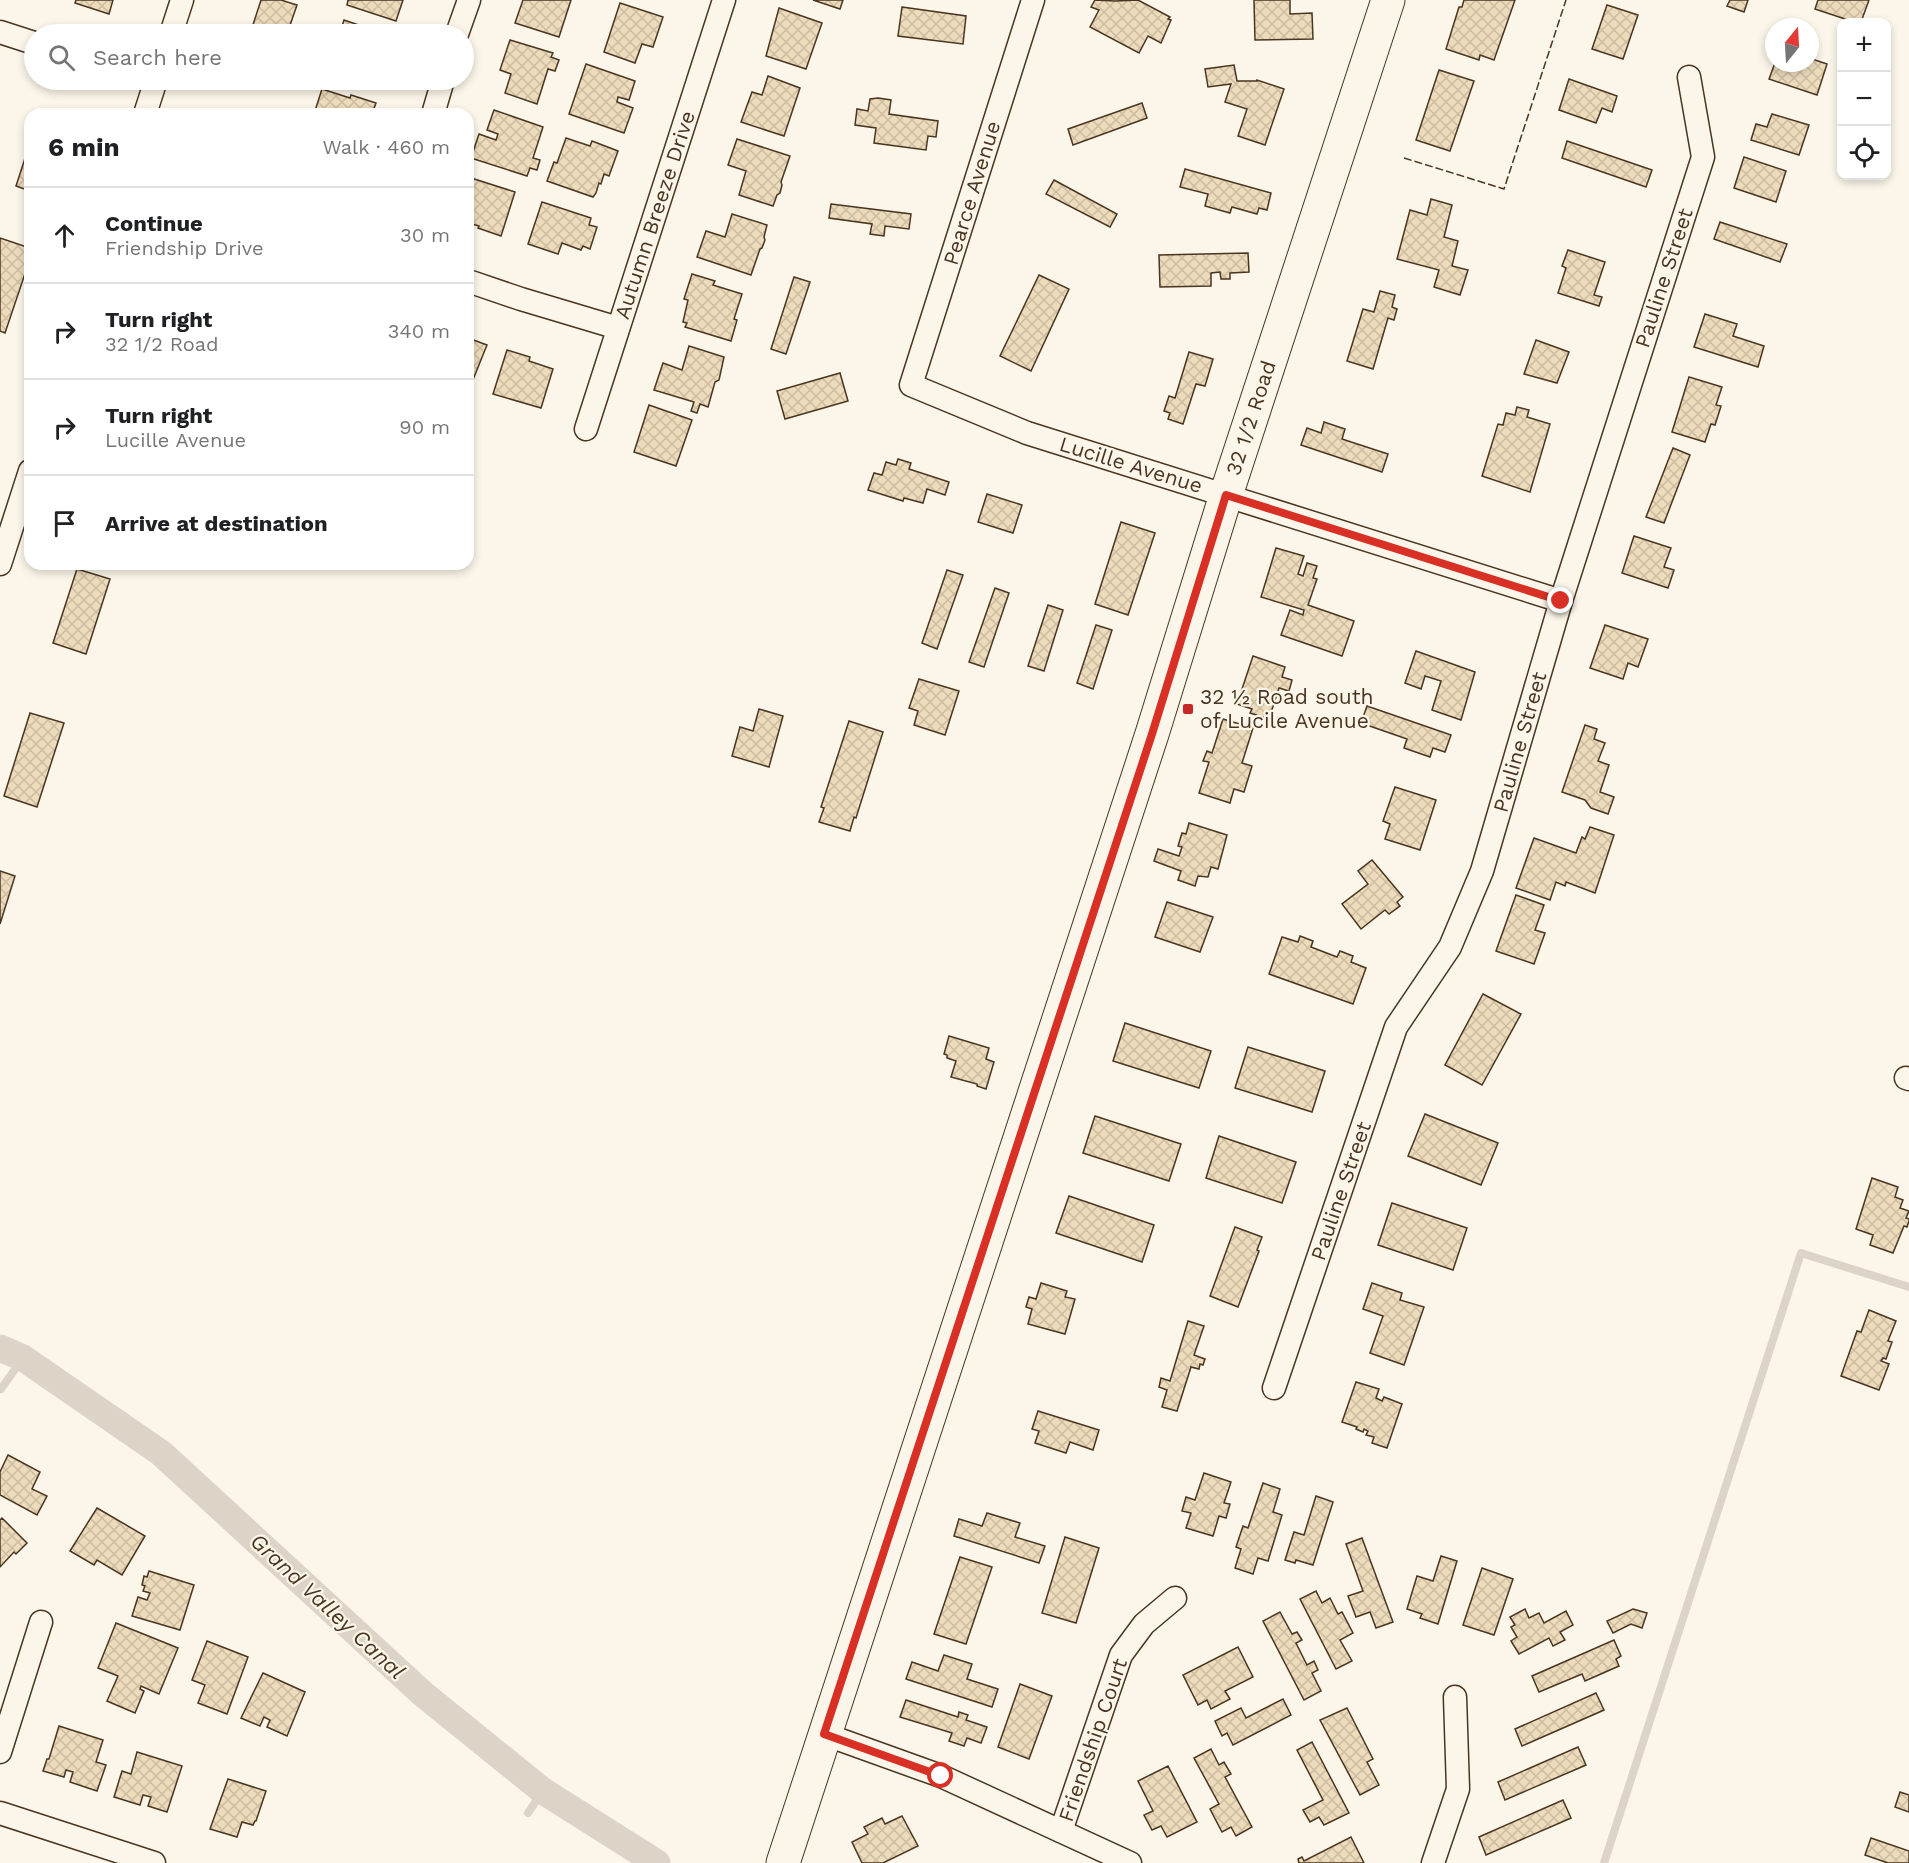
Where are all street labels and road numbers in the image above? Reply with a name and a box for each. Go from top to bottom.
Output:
street label: Autumn Breeze Drive [609,108,700,322]
street label: Pearce Avenue [938,118,1005,268]
street label: Pauline Street [1629,205,1698,351]
street label: 32 1/2 Road [1220,357,1281,478]
street label: Lucille Avenue [1057,431,1206,498]
street label: Pauline Street [1487,668,1552,815]
street label: Pauline Street [1305,1118,1376,1264]
street label: Friendship Court [1053,1655,1132,1825]

